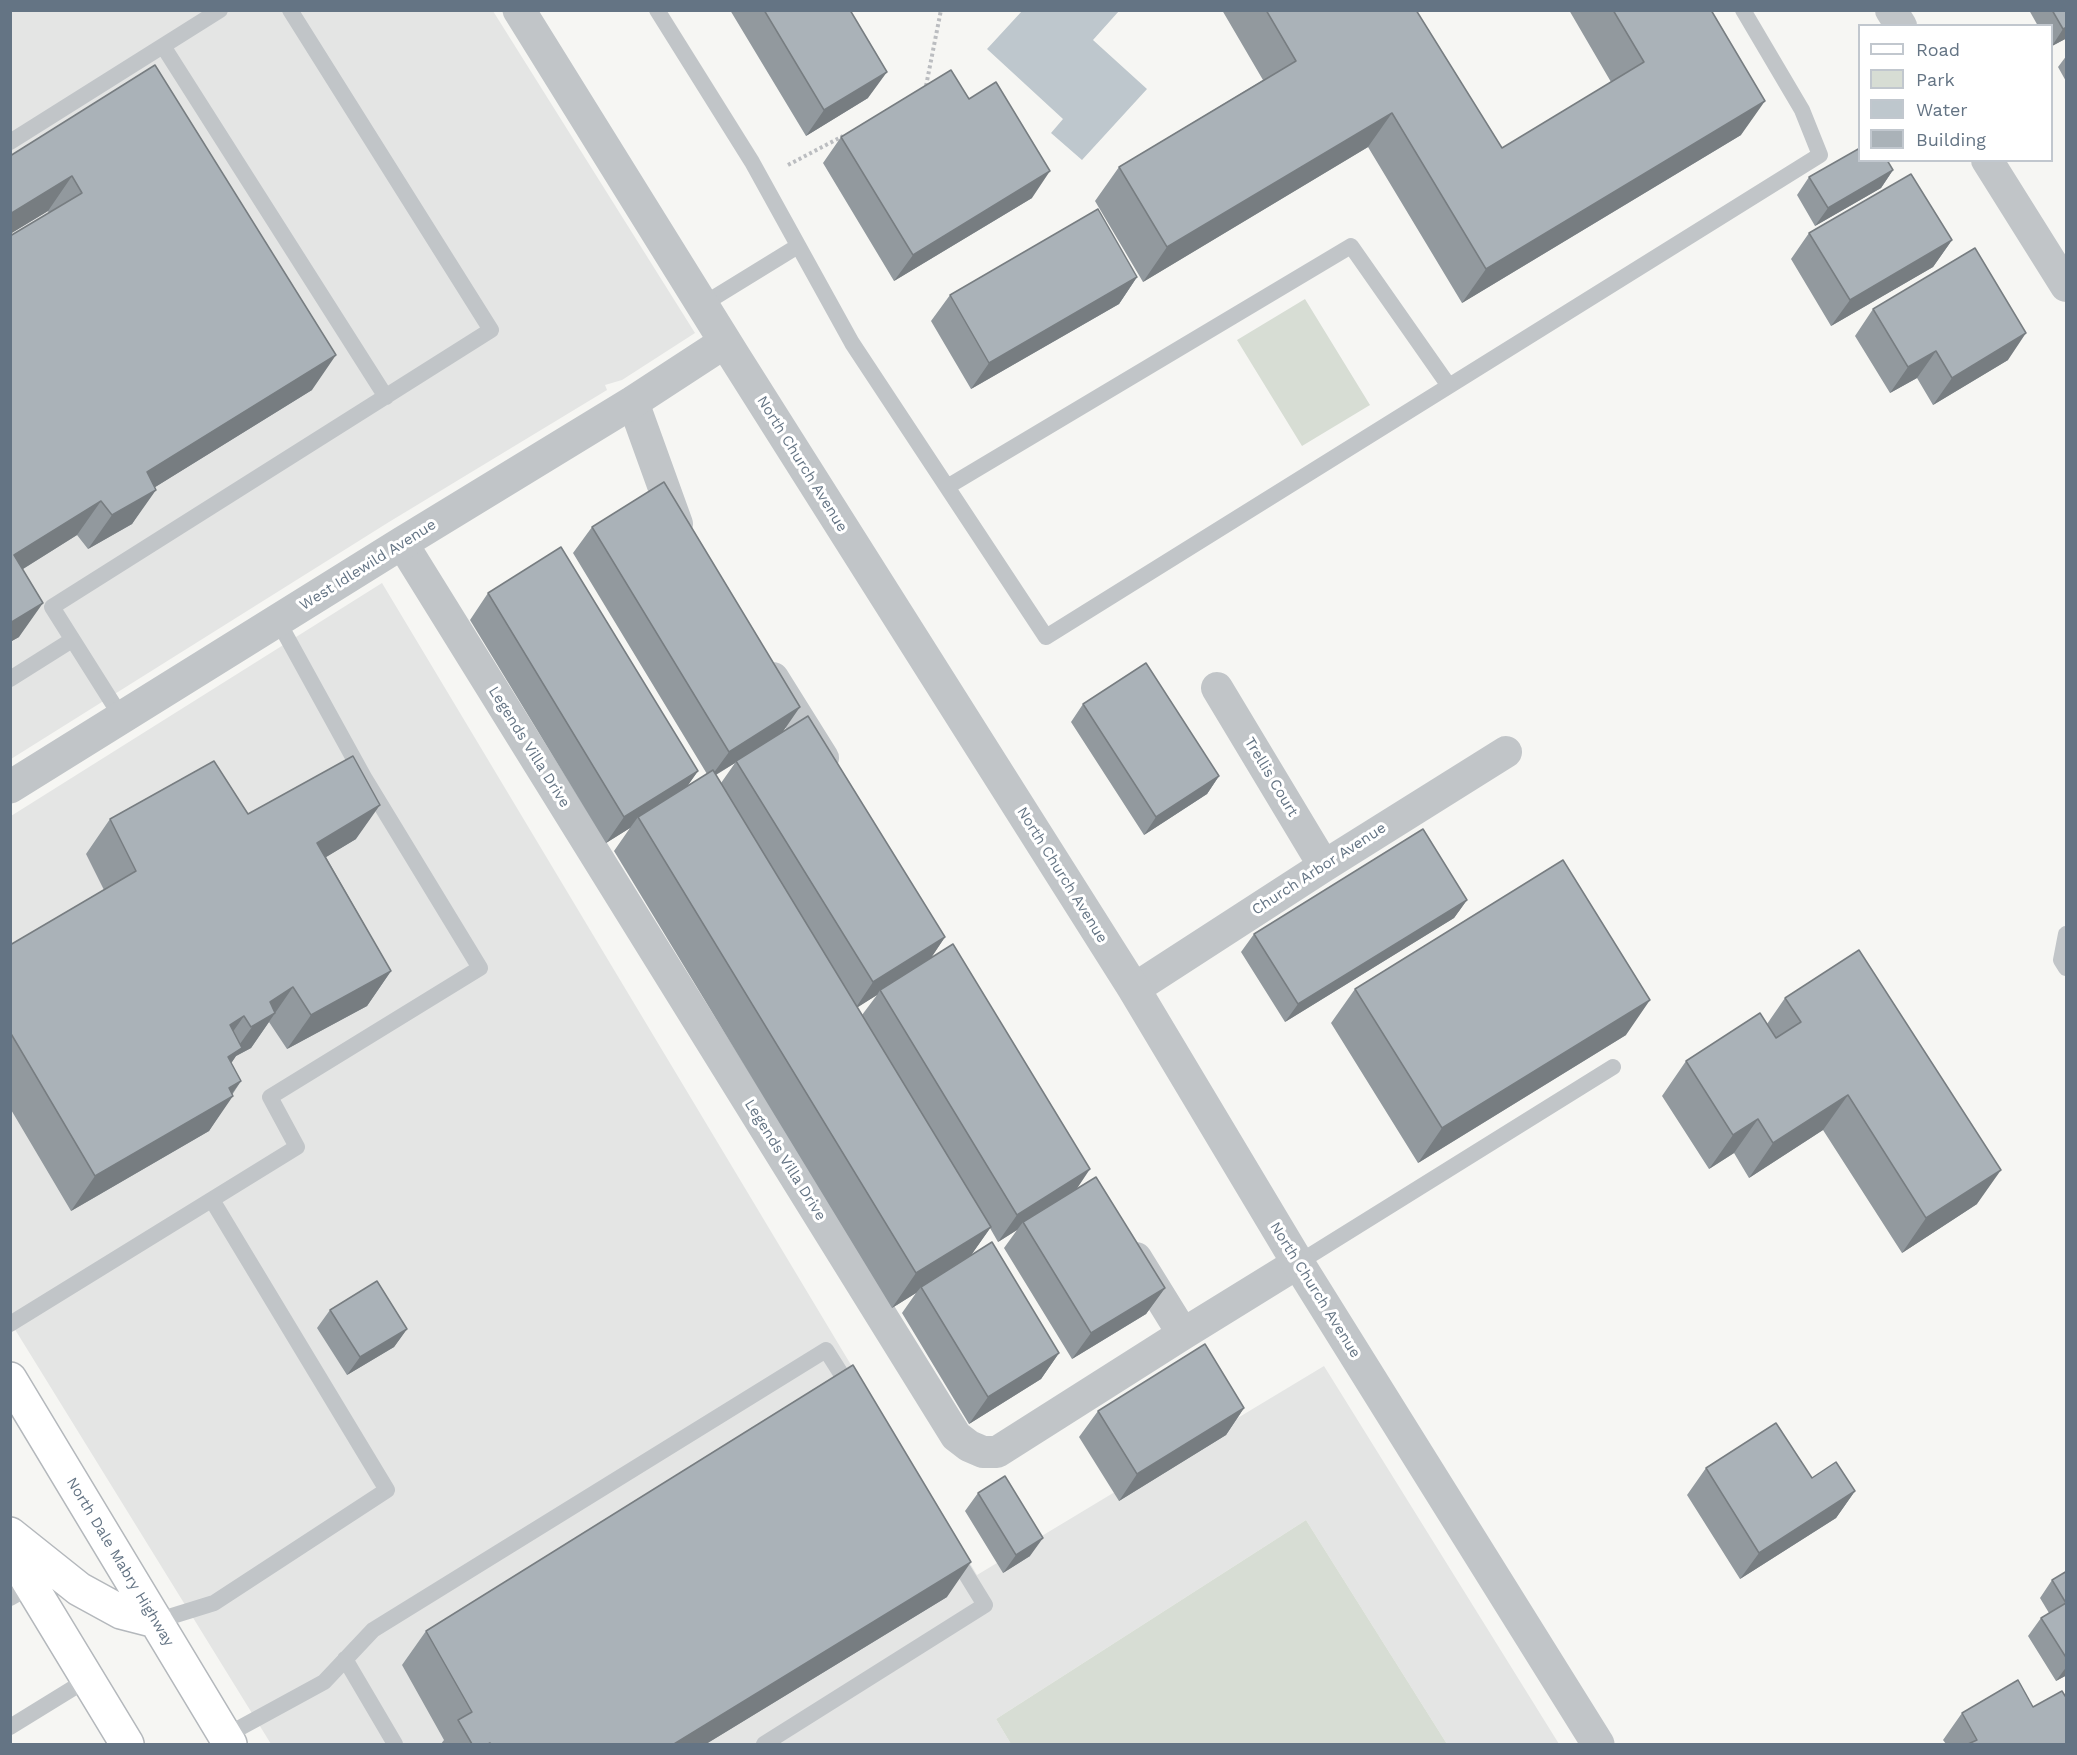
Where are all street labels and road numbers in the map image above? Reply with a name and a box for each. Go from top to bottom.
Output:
street label: North Church Avenue [753,393,851,535]
street label: West Idlewild Avenue [297,516,439,614]
street label: Legends Villa Drive [484,683,574,811]
street label: Trellis Court [1240,734,1302,820]
street label: North Church Avenue [1013,804,1111,946]
street label: Church Arbor Avenue [1249,819,1389,919]
street label: Legends Villa Drive [740,1096,830,1224]
street label: North Church Avenue [1266,1219,1364,1361]
street label: North Dale Mabry Highway [62,1474,178,1650]

